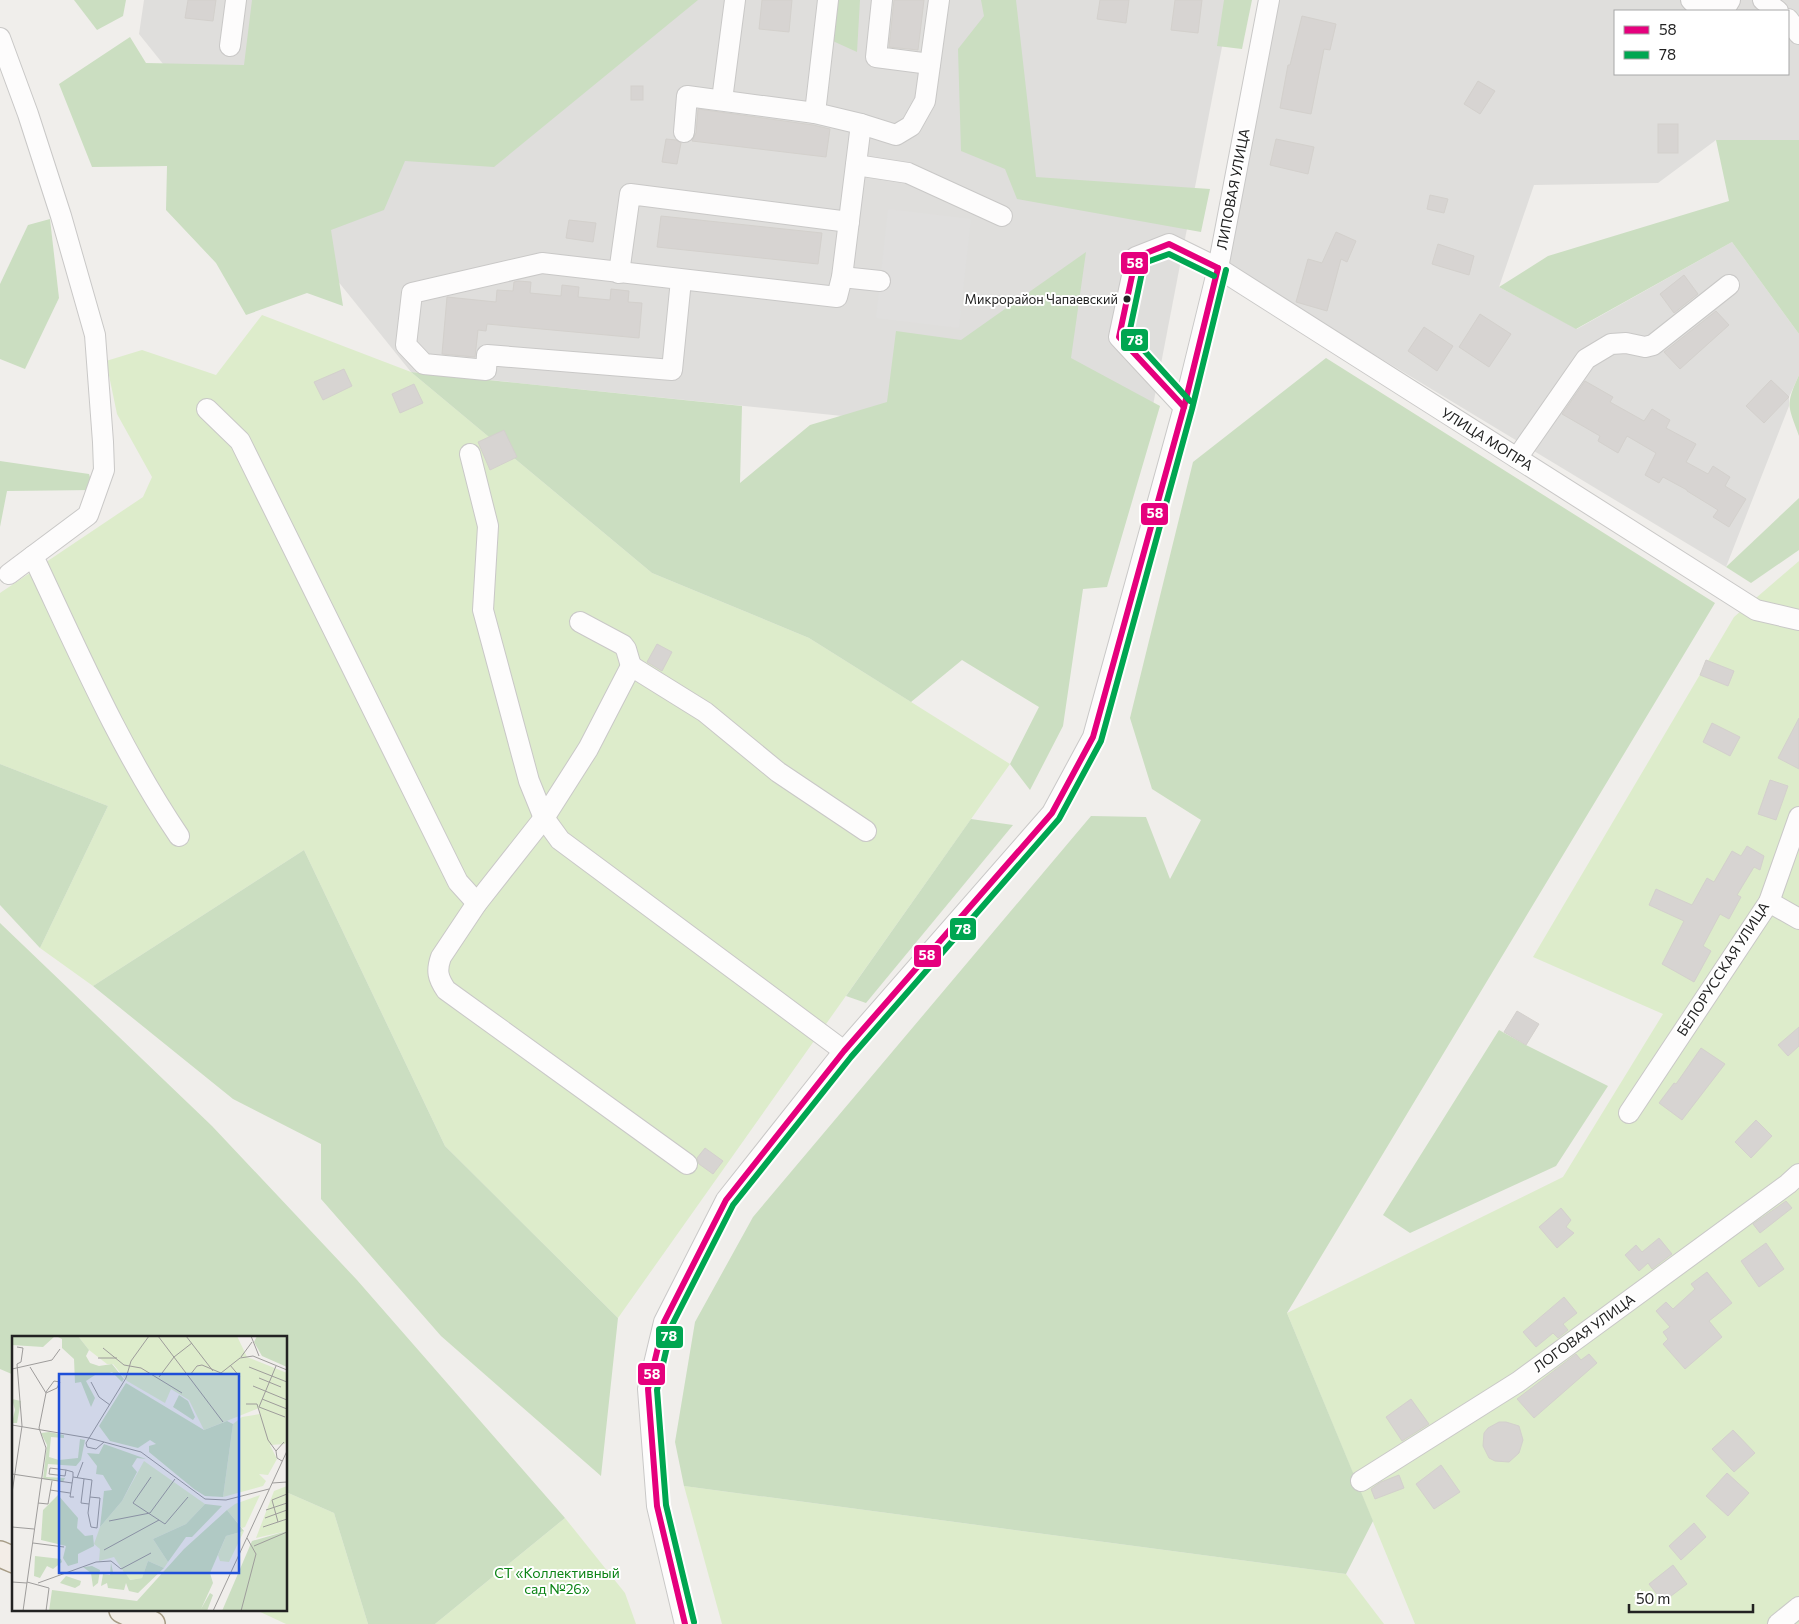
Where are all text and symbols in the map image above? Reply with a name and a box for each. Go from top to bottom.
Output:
legend [1614,10,1789,75]
text: 58 [1659,20,1677,38]
text: 78 [1659,45,1676,63]
street label: ЛИПОВАЯ УЛИЦА [1212,126,1253,251]
line badge: 58 [1120,251,1149,275]
text: 58 [1127,254,1144,271]
place label: Микрорайон Чапаевский [965,291,1118,307]
marker: Микрорайон Чапаевский [1122,294,1132,304]
line badge: 78 [1120,328,1149,352]
text: 78 [1127,331,1143,348]
street label: УЛИЦА МОПРА [1438,404,1537,474]
line badge: 58 [1140,502,1169,526]
text: 58 [1147,504,1164,521]
street label: БЕЛОРУССКАЯ УЛИЦА [1673,898,1772,1039]
line badge: 78 [949,917,977,941]
text: 78 [955,920,971,937]
line badge: 58 [913,944,942,968]
text: 58 [919,946,936,963]
street label: ЛОГОВАЯ УЛИЦА [1530,1290,1638,1375]
line badge: 78 [655,1325,684,1349]
text: 78 [661,1327,677,1344]
inset map [12,1336,288,1612]
line badge: 58 [637,1362,666,1386]
text: 58 [644,1365,661,1382]
park label: СТ «Коллективный сад №26» [494,1564,620,1597]
scale bar [1629,1582,1753,1614]
text: 50 m [1636,1589,1670,1607]

